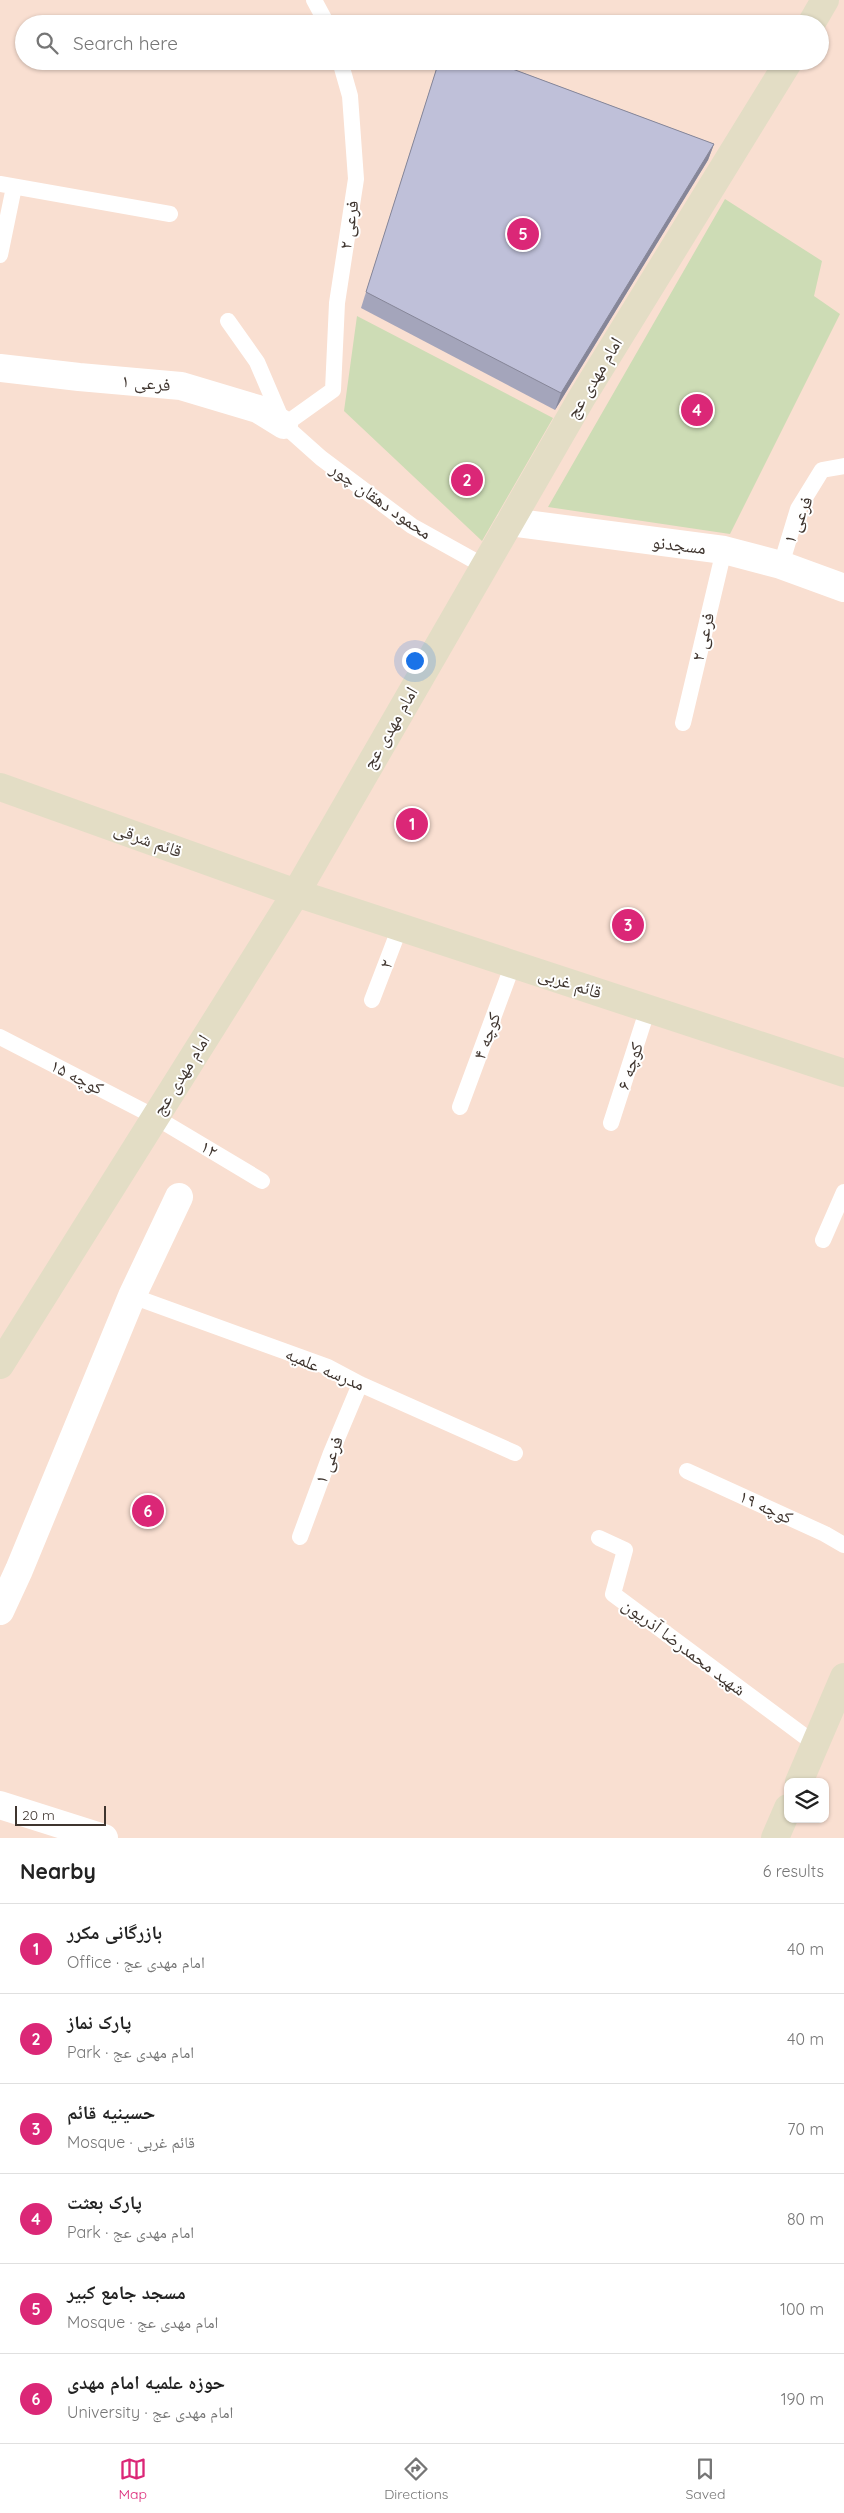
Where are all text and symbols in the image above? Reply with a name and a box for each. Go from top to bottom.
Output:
search box [15,15,829,70]
icon: search [33,29,61,57]
text: Search here [73,31,178,55]
street label: فرعی ۲ [333,199,364,251]
pin: 5 [507,215,539,253]
street label: امام مهدی عج [560,333,628,423]
street label: فرعی ۱ [120,369,172,396]
pin: 4 [681,391,713,429]
street label: محمود دهقان چور [325,457,437,544]
pin: 2 [451,461,483,499]
street label: فرعی ۱ [777,493,818,547]
street label: مسجدنو [651,530,707,559]
street label: فرعی ۲ [686,610,719,663]
your location [402,648,428,674]
street label: امام مهدی عج [357,682,423,774]
pin: 1 [396,805,428,843]
street label: قائم شرقی [111,817,185,863]
pin: 3 [612,906,644,944]
street label: ۲ [373,956,398,972]
street label: قائم غربی [535,962,605,1004]
street label: کوچه ۴ [467,1009,506,1063]
street label: امام مهدی عج [147,1030,215,1120]
street label: کوچه ۶ [611,1039,648,1092]
street label: کوچه ۱۵ [47,1053,108,1100]
street label: ۱۲ [196,1135,222,1163]
street label: مدرسه علمیه [282,1342,368,1396]
street label: فرعی ۱ [309,1433,348,1487]
street label: کوچه ۱۹ [736,1484,797,1529]
pin: 6 [132,1492,164,1530]
street label: شهید محمدرضا آذریون [618,1593,751,1701]
map controls [784,1778,829,1823]
button: layers [784,1778,829,1823]
scale bar [15,1803,106,1826]
text: 20 m [22,1806,55,1824]
text: Nearby [20,1858,96,1884]
text: 6 results [763,1861,824,1881]
text: بازرگانی مکرر [67,1920,162,1944]
text: 1 [33,1939,39,1959]
text: 40 m [787,1939,824,1959]
text: Office · امام مهدی عج [67,1952,205,1972]
text: پارک نماز [67,2010,131,2034]
text: 2 [31,2029,41,2049]
text: 40 m [787,2029,824,2049]
text: Park · امام مهدی عج [67,2042,194,2062]
text: حسینیه قائم [67,2100,155,2124]
text: 3 [32,2119,40,2139]
text: 70 m [787,2119,824,2139]
text: Mosque · قائم غربی [67,2132,195,2152]
text: پارک بعثت [67,2190,142,2214]
text: 4 [31,2209,41,2229]
text: 80 m [787,2209,824,2229]
text: Park · امام مهدی عج [67,2222,194,2242]
text: مسجد جامع کبیر [67,2280,186,2304]
text: 5 [31,2299,41,2319]
text: 100 m [780,2299,824,2319]
text: Mosque · امام مهدی عج [67,2312,218,2332]
text: حوزه علمیه امام مهدی [67,2370,225,2394]
text: 6 [32,2389,40,2409]
text: 190 m [781,2389,824,2409]
text: University · امام مهدی عج [67,2402,233,2422]
tab: Map [119,2455,147,2503]
tab: Directions [384,2455,448,2503]
tab: Saved [685,2455,725,2503]

